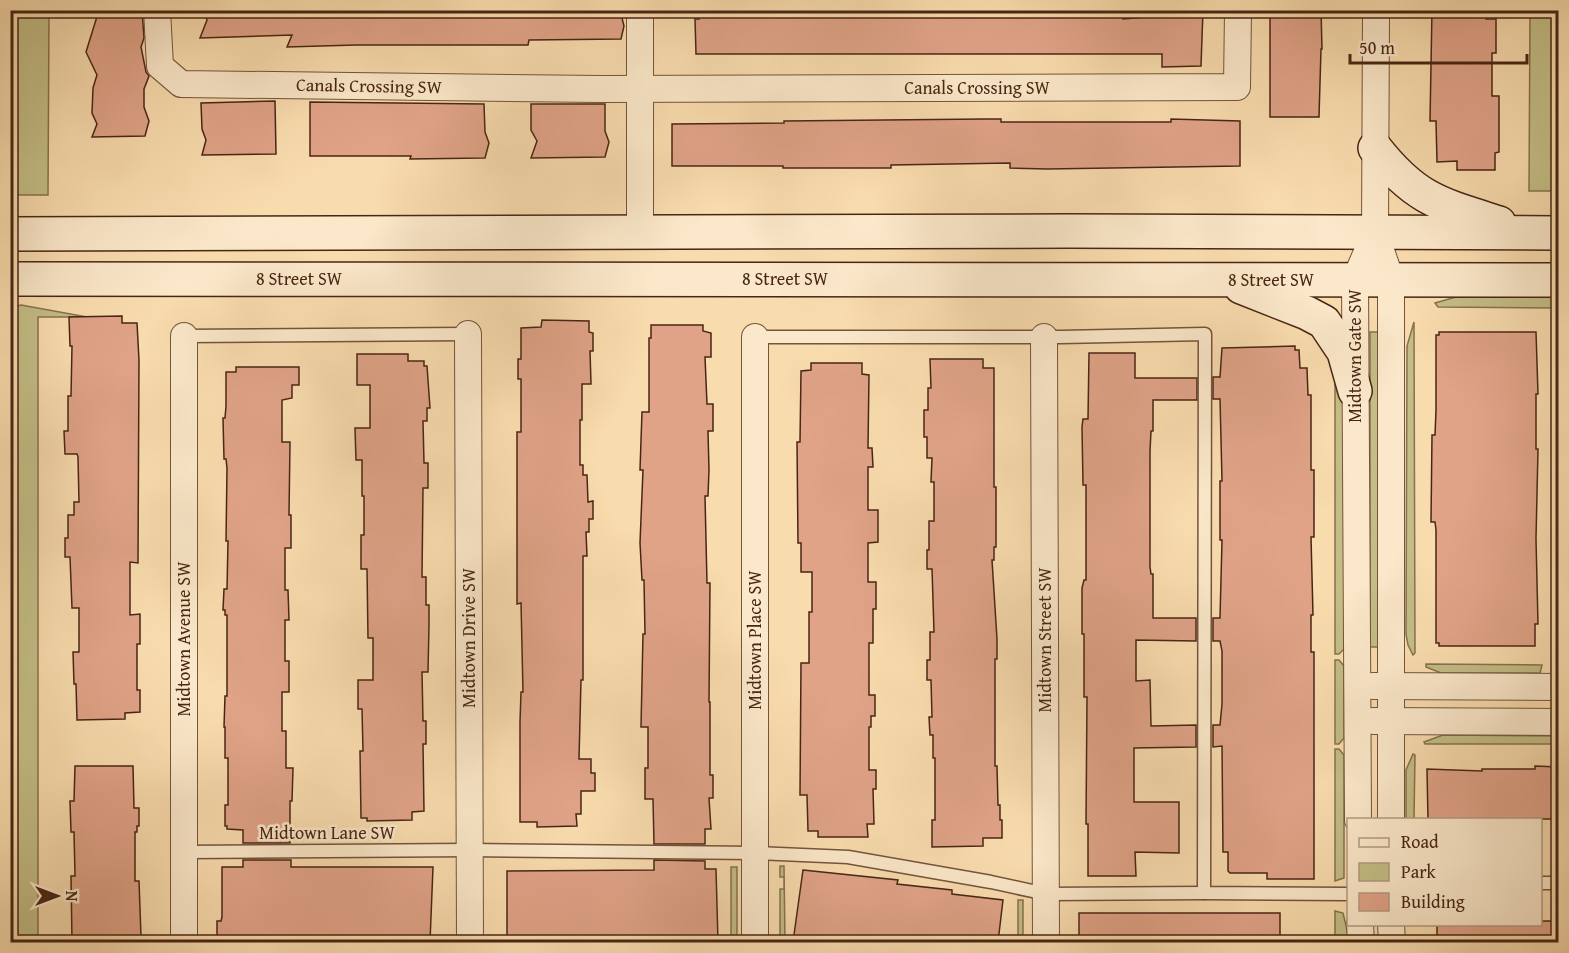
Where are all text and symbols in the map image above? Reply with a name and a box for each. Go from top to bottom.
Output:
scale bar [1350,27,1527,65]
text: 50 m [1359,34,1395,61]
street label: Canals Crossing SW [296,71,443,100]
street label: Canals Crossing SW [904,74,1051,101]
street label: 8 Street SW [256,265,343,292]
street label: 8 Street SW [742,265,829,292]
street label: 8 Street SW [1228,266,1315,293]
street label: Midtown Gate SW [1341,289,1368,423]
street label: Midtown Avenue SW [170,561,197,716]
street label: Midtown Drive SW [455,567,482,708]
street label: Midtown Street SW [1031,567,1058,713]
street label: Midtown Place SW [741,570,768,710]
legend [1347,818,1542,926]
street label: Midtown Lane SW [259,819,395,846]
text: Road [1401,828,1439,855]
text: Park [1401,858,1437,885]
north arrow [27,866,87,926]
text: Building [1401,888,1465,915]
text: N [60,891,84,902]

